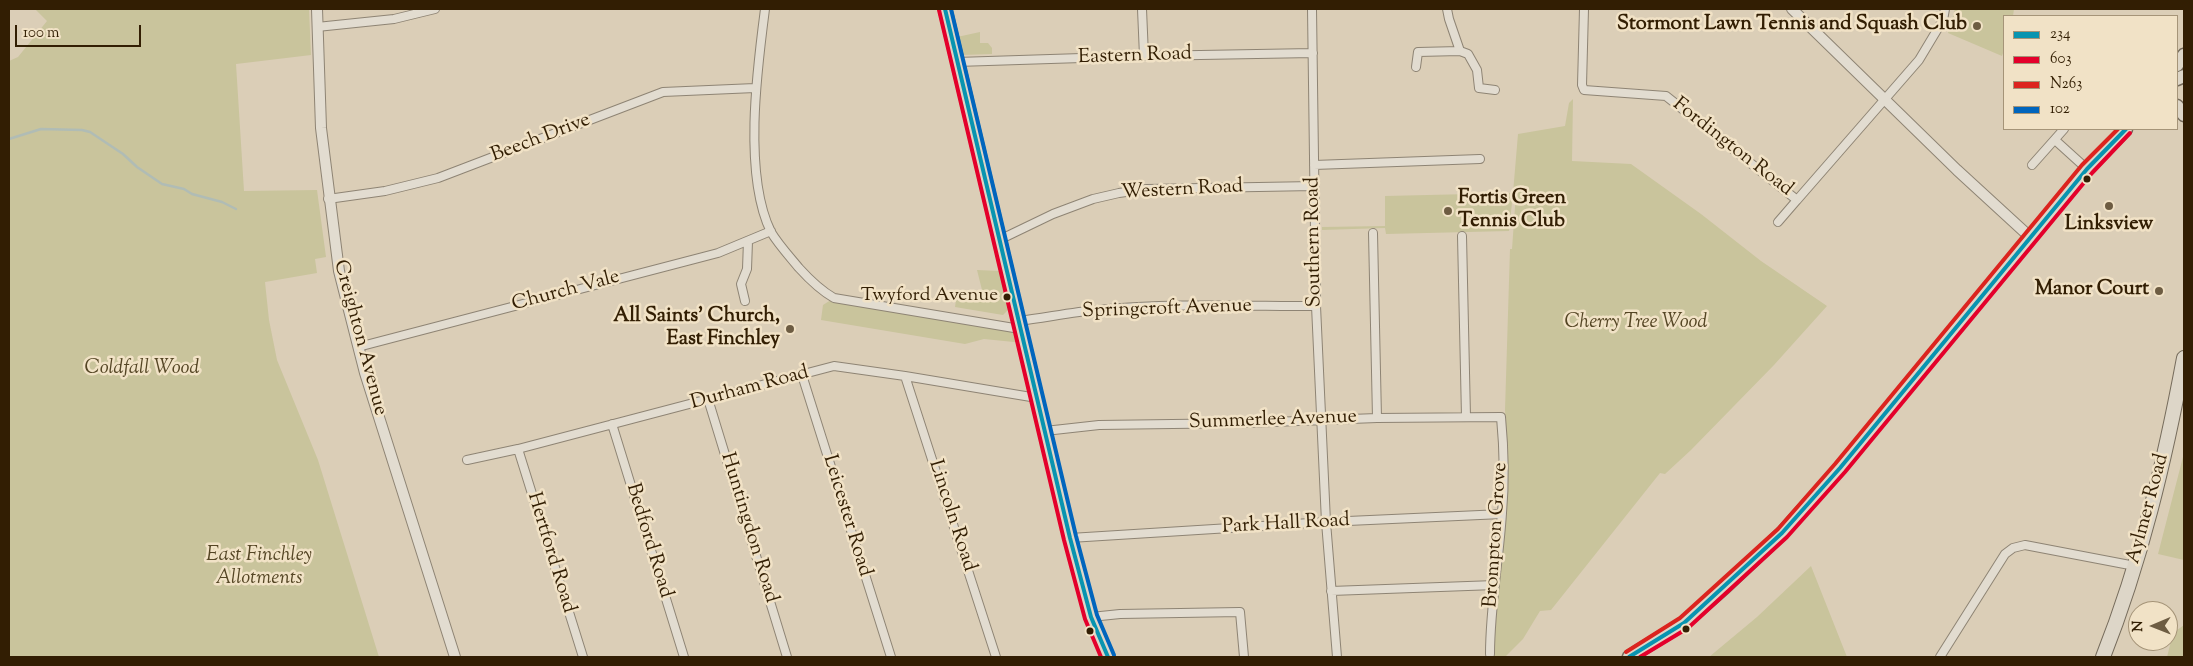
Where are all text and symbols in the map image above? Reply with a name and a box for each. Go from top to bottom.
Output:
place label: Stormont Lawn Tennis and Squash Club [1617,14,1967,38]
scale bar [18,15,144,47]
legend [2003,15,2178,130]
marker: Stormont Lawn Tennis and Squash Club [1971,20,1983,32]
text: 100 m [23,23,59,44]
text: 234 [2050,24,2071,45]
street label: Eastern Road [1078,43,1192,71]
text: 603 [2050,49,2071,70]
text: N263 [2050,74,2082,95]
street label: Fordington Road [1667,93,1797,203]
text: 102 [2050,99,2070,120]
street label: Beech Drive [488,109,594,169]
unlabelled marker [2082,174,2092,184]
street label: Western Road [1120,176,1244,206]
street label: Southern Road [1302,176,1328,308]
place label: Fortis Green Tennis Club [1458,188,1566,235]
marker: Linksview [2103,200,2115,212]
marker: Fortis Green Tennis Club [1442,205,1454,217]
place label: Linksview [2065,214,2153,238]
street label: Creighton Avenue [327,258,391,418]
street label: Church Vale [510,266,622,318]
place label: Manor Court [2035,279,2149,303]
marker: Manor Court [2153,285,2165,297]
place label: Twyford Avenue [861,286,998,308]
marker: Twyford Avenue [1002,292,1012,302]
street label: Springcroft Avenue [1082,295,1252,325]
place label: All Saints' Church, East Finchley [613,306,780,353]
park label: Cherry Tree Wood [1565,312,1707,336]
marker: All Saints' Church, East Finchley [784,323,796,335]
park label: Coldfall Wood [85,358,199,382]
street label: Durham Road [688,362,812,416]
street label: Summerlee Avenue [1189,406,1357,436]
street label: Huntingdon Road [714,450,782,606]
street label: Aylmer Road [2123,451,2175,567]
street label: Leicester Road [816,452,876,580]
street label: Lincoln Road [922,457,980,575]
street label: Brompton Grove [1480,462,1514,608]
street label: Bedford Road [619,481,677,601]
street label: Hertford Road [520,490,580,616]
street label: Park Hall Road [1221,510,1351,540]
park label: East Finchley Allotments [206,545,312,592]
north arrow [2128,601,2178,651]
text: N [2129,620,2149,632]
unlabelled marker [1681,624,1691,634]
unlabelled marker [1085,626,1095,636]

